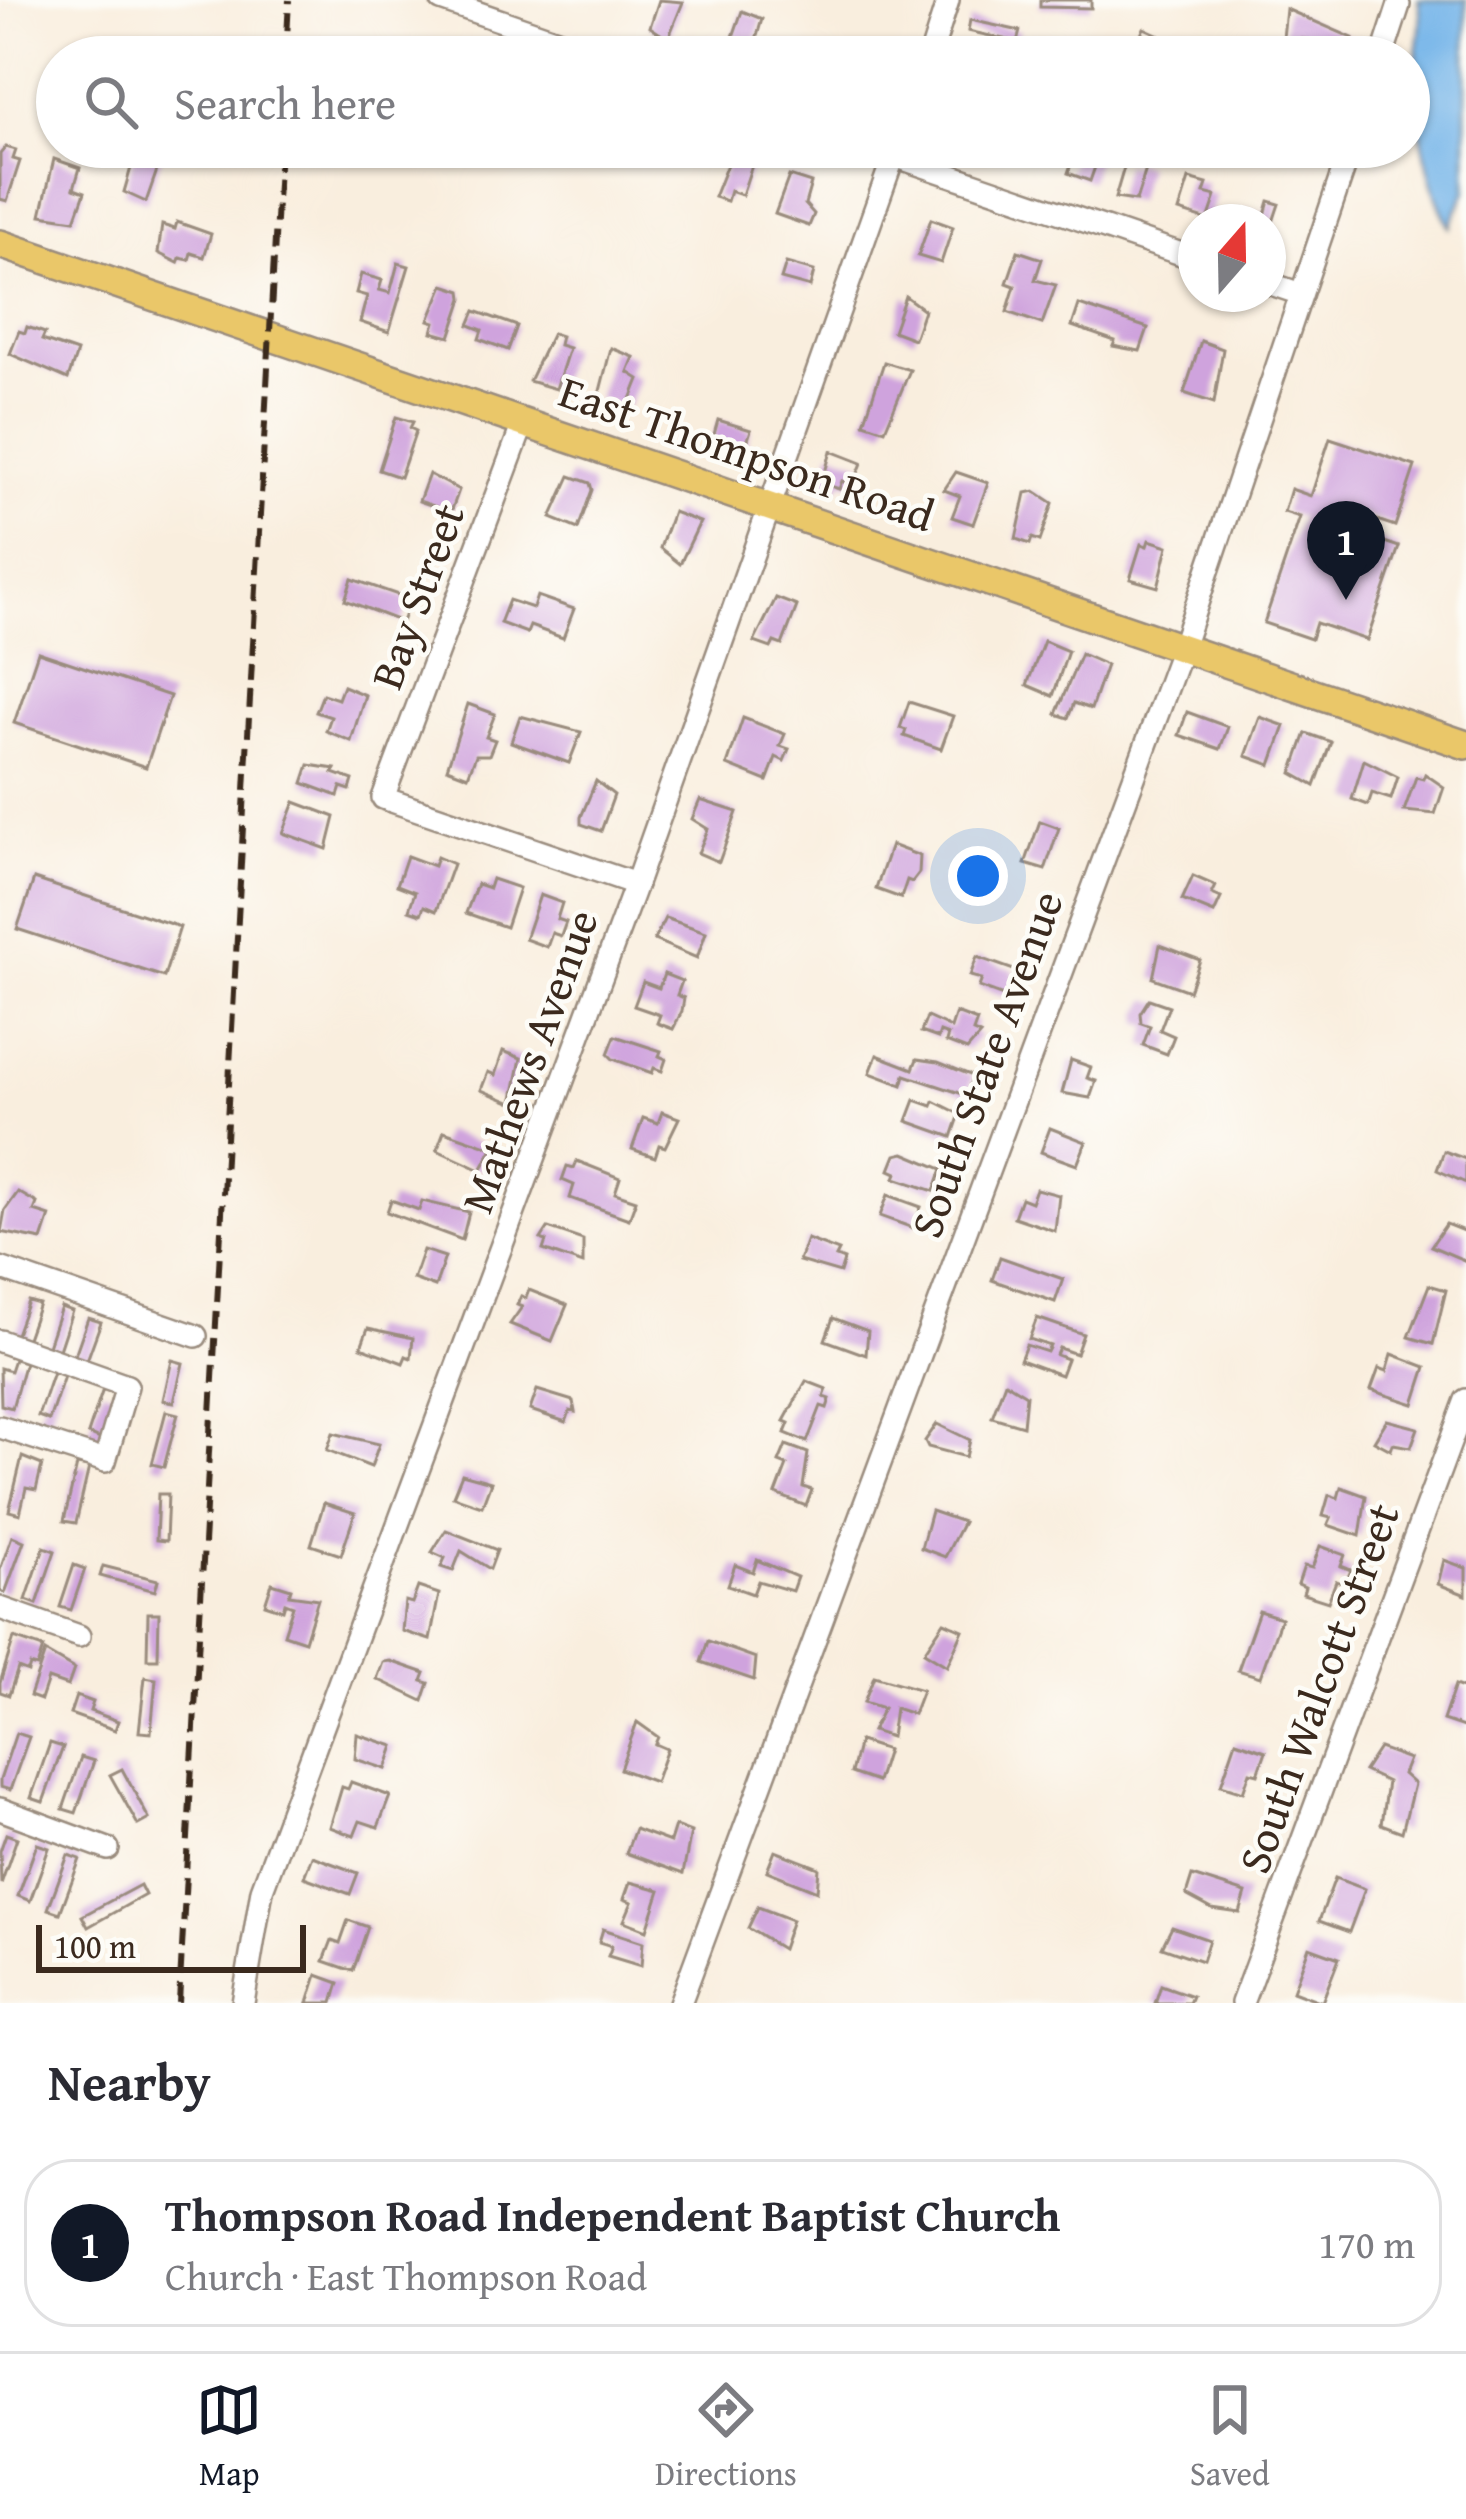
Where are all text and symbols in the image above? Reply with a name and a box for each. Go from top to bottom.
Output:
search box [36,36,1430,168]
icon: search [78,69,144,135]
text: Search here [174,70,396,135]
north arrow [1178,204,1286,312]
street label: East Thompson Road [551,358,943,547]
street label: Bay Street [353,494,480,698]
pin: 1 [1307,501,1385,600]
your location [948,846,1008,906]
street label: South State Avenue [893,881,1078,1246]
street label: Mathews Avenue [444,900,614,1222]
street label: South Walcott Street [1220,1494,1415,1882]
scale bar [36,1919,306,1972]
text: 100 m [54,1922,136,1970]
text: Nearby [48,2044,211,2119]
text: Thompson Road Independent Baptist Church [165,2182,1060,2247]
text: 1 [80,2215,100,2272]
text: 170 m [1318,2215,1415,2272]
text: Church · East Thompson Road [165,2247,647,2304]
tab: Map [196,2377,262,2497]
tab: Directions [655,2377,797,2497]
tab: Saved [1190,2377,1270,2497]

